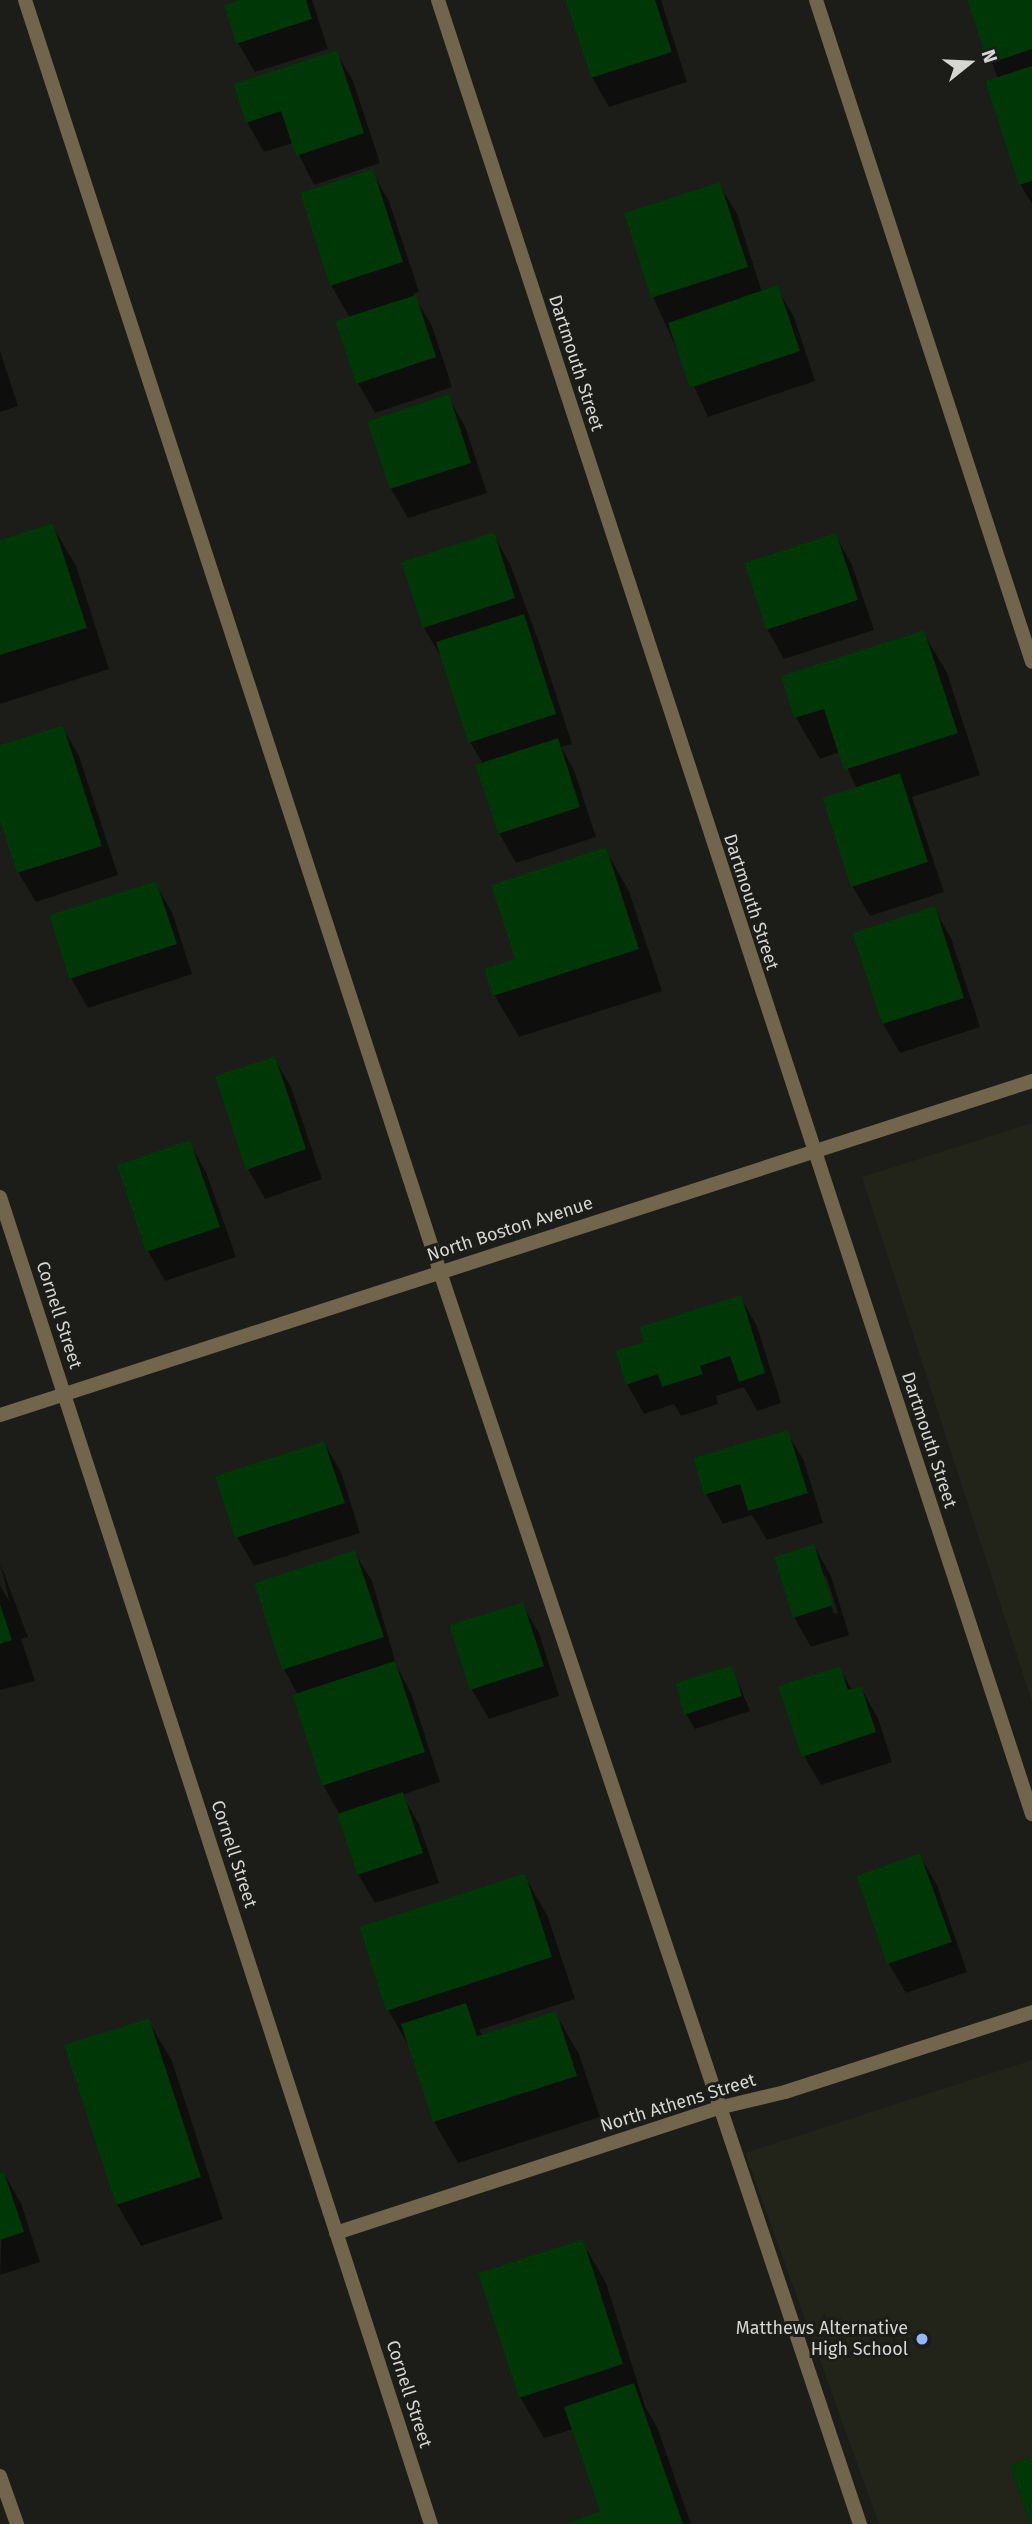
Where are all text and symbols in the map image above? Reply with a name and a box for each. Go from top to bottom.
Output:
north arrow [934,28,1004,98]
text: N [977,47,1002,66]
street label: Dartmouth Street [544,292,608,434]
street label: Dartmouth Street [719,831,783,973]
street label: North Boston Avenue [424,1192,596,1266]
street label: Cornell Street [31,1259,87,1371]
street label: Dartmouth Street [897,1369,961,1511]
street label: Cornell Street [206,1798,262,1910]
street label: North Athens Street [598,2069,758,2137]
place label: Matthews Alternative High School [736,2318,908,2360]
marker: Matthews Alternative High School [914,2331,930,2347]
street label: Cornell Street [381,2338,437,2450]

